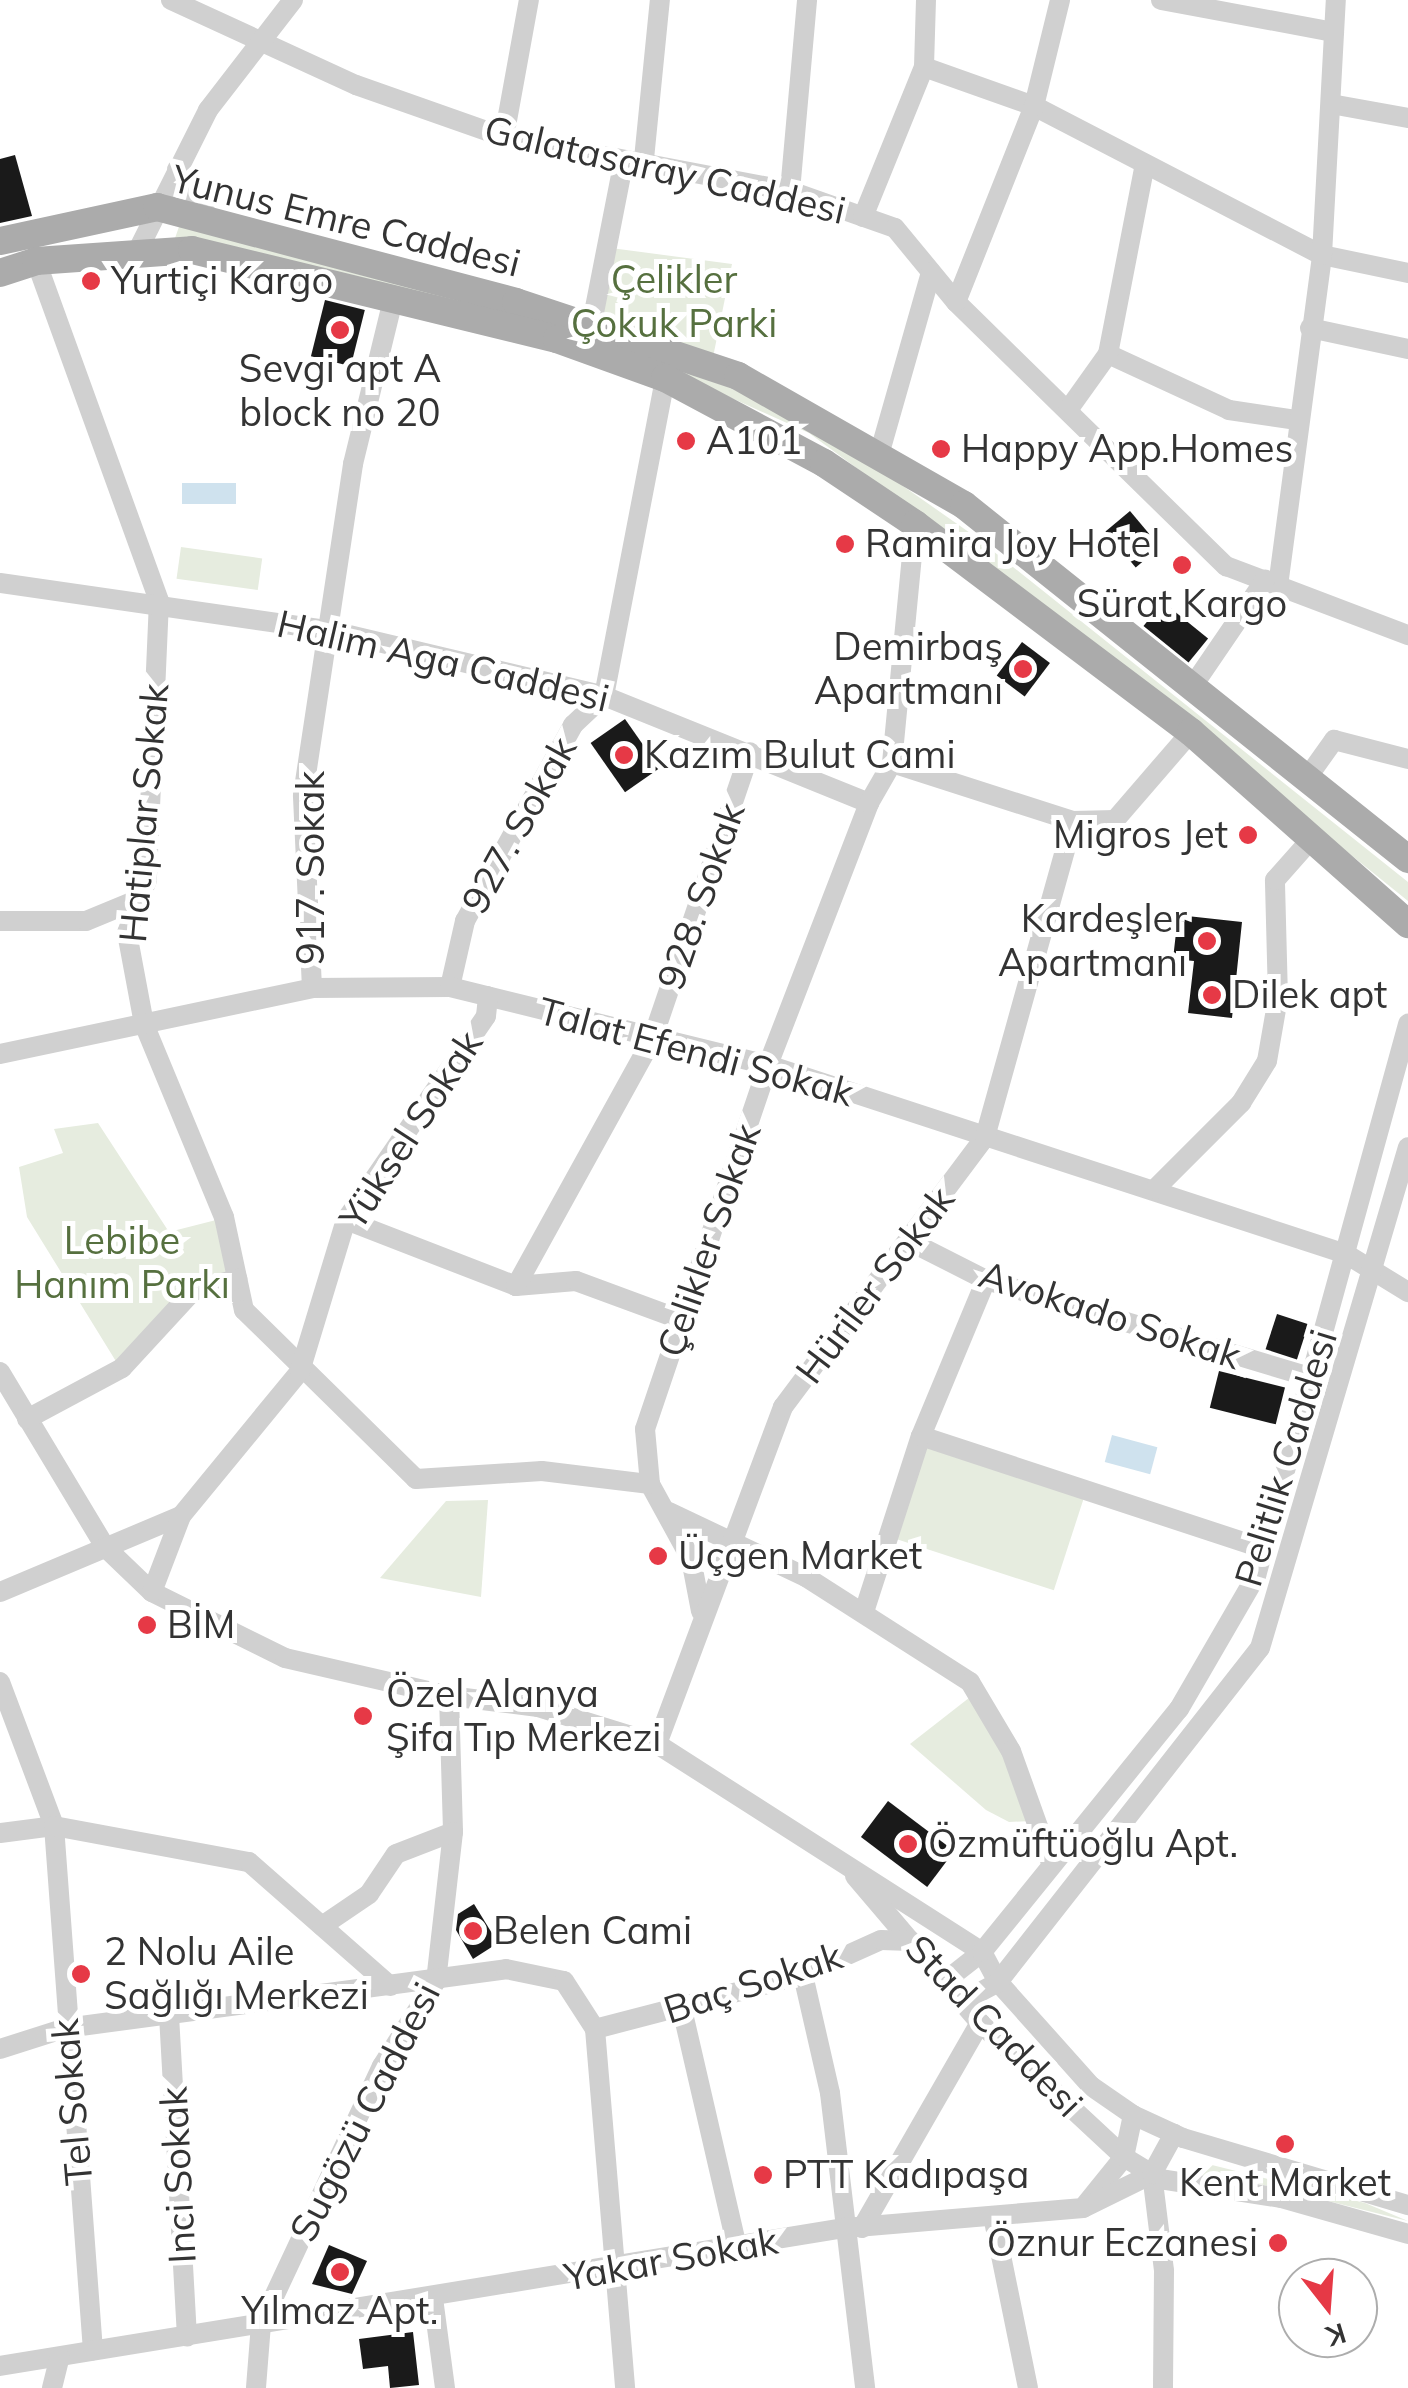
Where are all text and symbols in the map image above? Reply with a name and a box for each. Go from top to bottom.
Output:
street label: Galatasaray Caddesi [480,106,850,234]
street label: Yunus Emre Caddesi [167,156,525,286]
park label: Çelikler Çokuk Parki [571,257,777,346]
place label: Yurtiçi Kargo [111,258,333,304]
marker: Yurtiçi Kargo [80,270,102,292]
marker: Sevgi apt A block no 20 [329,319,351,341]
place label: Sevgi apt A block no 20 [239,346,441,436]
place label: A101 [706,418,802,464]
place label: Happy App.Homes [961,426,1293,472]
marker: A101 [675,430,697,452]
marker: Happy App.Homes [930,438,952,460]
place label: Ramira Joy Hotel [865,521,1160,567]
marker: Ramira Joy Hotel [834,533,856,555]
marker: Sürat Kargo [1171,554,1193,576]
place label: Sürat Kargo [1077,581,1287,627]
street label: Halim Aga Caddesi [273,601,613,721]
place label: Demirbaş Apartmanı [814,624,1003,714]
marker: Demirbaş Apartmanı [1012,658,1034,680]
street label: Hatiplar Sokak [110,682,178,944]
street label: 927. Sokak [452,729,586,921]
place label: Kazım Bulut Cami [644,732,955,778]
marker: Kazım Bulut Cami [613,744,635,766]
street label: 917. Sokak [288,771,334,965]
street label: 928. Sokak [648,797,754,995]
place label: Migros Jet [1053,812,1228,858]
marker: Migros Jet [1237,824,1259,846]
place label: Kardeşler Apartmanı [998,896,1187,986]
marker: Kardeşler Apartmanı [1196,930,1218,952]
place label: Dilek apt [1232,972,1387,1018]
marker: Dilek apt [1201,984,1223,1006]
street label: Talat Efendi Sokak [534,988,858,1116]
street label: Yüksel Sokak [330,1022,492,1238]
street label: Çelikler Sokak [648,1117,770,1363]
street label: Hüriler Sokak [786,1178,964,1392]
park label: Lebibe Hanım Parkı [14,1218,230,1308]
street label: Avokado Sokak [973,1251,1247,1379]
street label: Pelitlik Caddesi [1225,1324,1347,1592]
place label: Üçgen Market [678,1533,922,1579]
marker: Üçgen Market [647,1545,669,1567]
place label: BİM [167,1602,235,1648]
marker: BİM [136,1614,158,1636]
place label: Özel Alanya Şifa Tıp Merkezi [386,1671,661,1760]
marker: Özel Alanya Şifa Tıp Merkezi [350,1703,376,1729]
place label: Özmüftüoğlu Apt. [928,1821,1238,1867]
marker: Özmüftüoğlu Apt. [897,1833,919,1855]
place label: Belen Cami [493,1908,692,1954]
marker: Belen Cami [462,1920,484,1942]
street label: Stad Caddesi [896,1926,1092,2126]
place label: 2 Nolu Aile Sağlığı Merkezi [104,1929,369,2018]
street label: Baç Sokak [658,1933,848,2033]
marker: 2 Nolu Aile Sağlığı Merkezi [68,1961,94,1987]
street label: Sugözü Caddesi [280,1975,450,2249]
street label: Tel Sokak [42,2017,102,2187]
street label: Inci Sokak [151,2085,205,2265]
marker: Kent Market [1274,2133,1296,2155]
place label: PTT Kadıpaşa [783,2152,1029,2198]
place label: Kent Market [1179,2160,1391,2206]
marker: PTT Kadıpaşa [752,2164,774,2186]
street label: Yakar Sokak [561,2218,781,2300]
place label: Öznur Eczanesi [987,2220,1258,2266]
marker: Öznur Eczanesi [1267,2232,1289,2254]
north arrow [1278,2258,1378,2358]
marker: Yılmaz Apt. [329,2261,351,2283]
place label: Yılmaz Apt. [241,2288,439,2334]
text: K [1322,2316,1350,2355]

